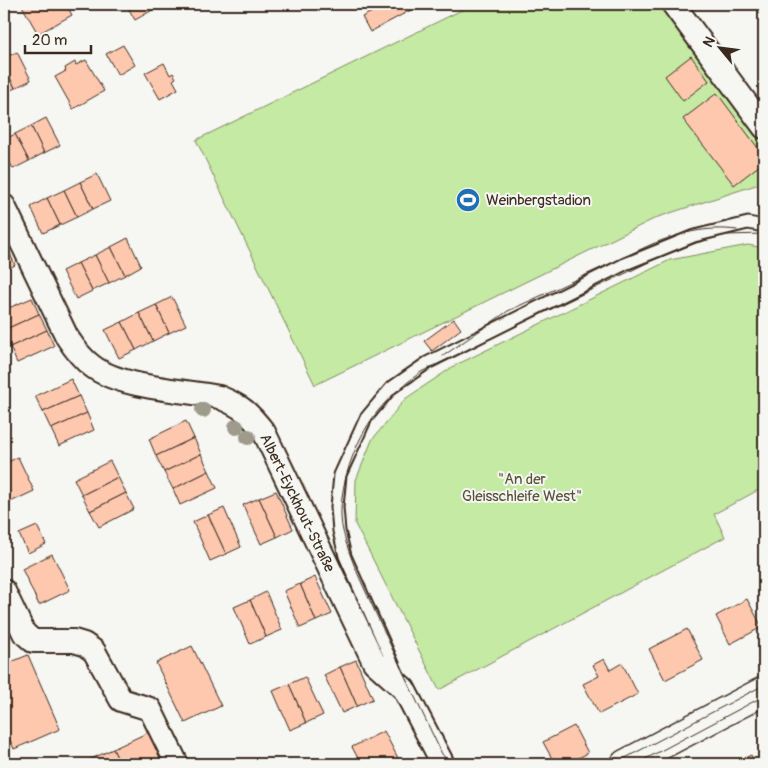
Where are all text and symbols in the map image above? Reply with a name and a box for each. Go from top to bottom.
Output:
scale bar [25,22,91,54]
north arrow [696,22,746,72]
text: 20 m [32,31,67,50]
text: N [699,34,719,50]
sports icon: Weinbergstadion [455,187,481,213]
place label: Weinbergstadion [486,191,591,210]
street label: Albert-Eyckhout-Straße [255,431,339,576]
park label: "An der Gleisschleife West" [462,470,582,506]

